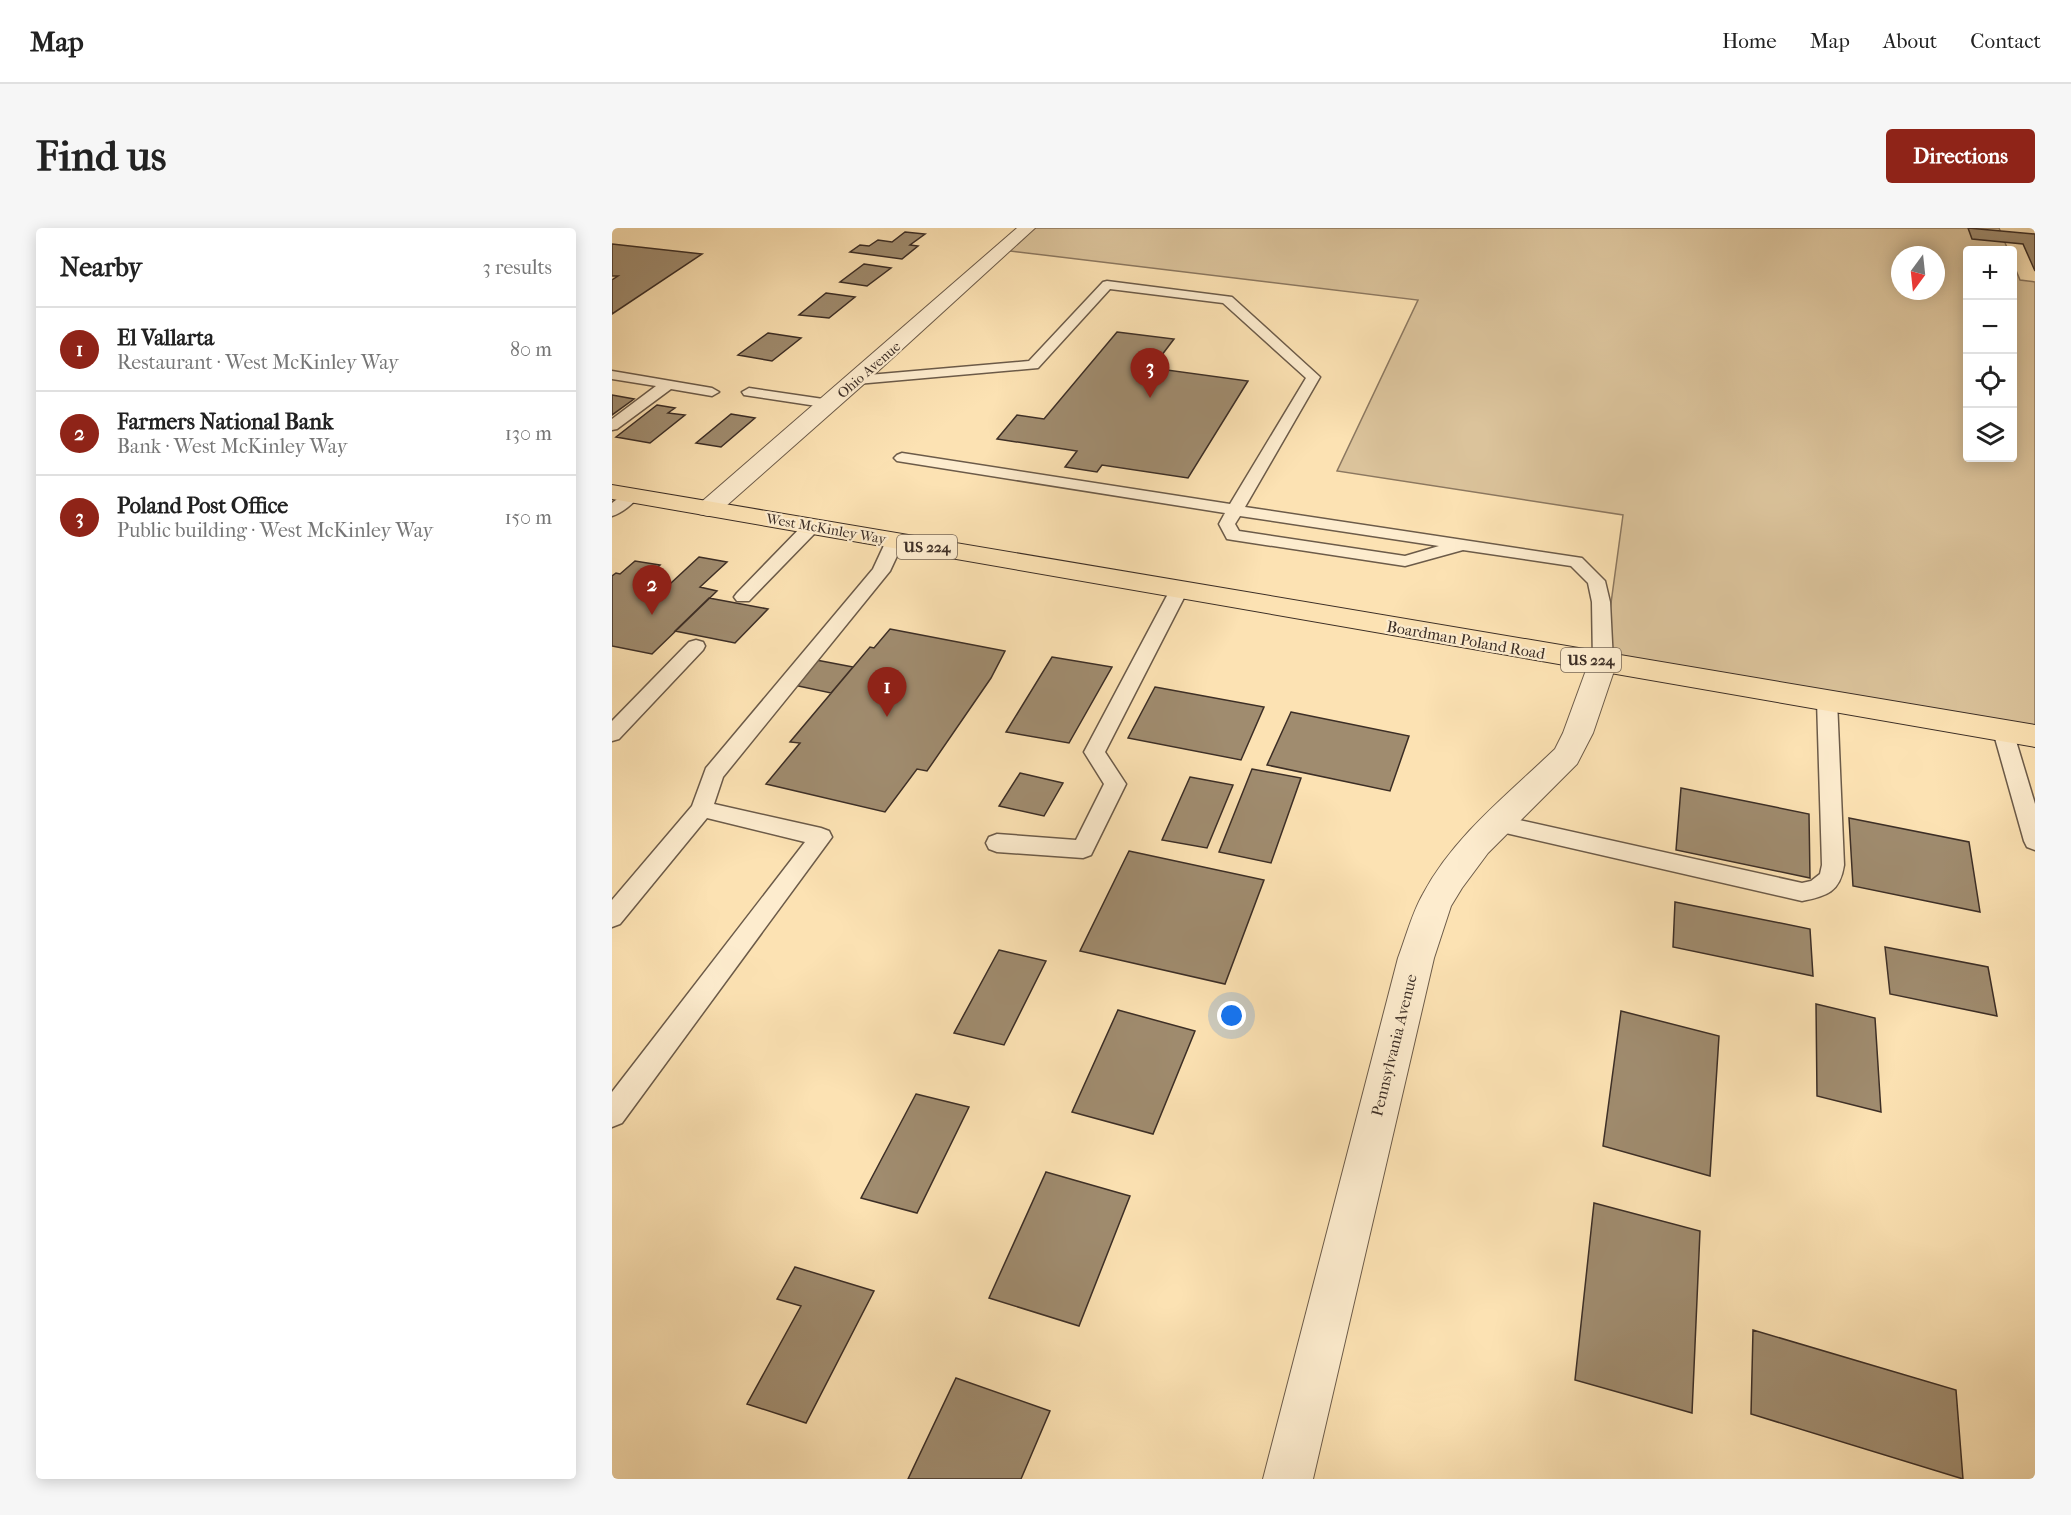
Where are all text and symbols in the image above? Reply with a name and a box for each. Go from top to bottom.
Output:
text: Map [30,25,84,58]
text: Home [1722,29,1777,53]
text: Map [1810,29,1850,53]
text: About [1883,29,1937,53]
text: Contact [1970,29,2041,53]
button: Directions [1886,129,2035,183]
text: Find us [36,132,166,181]
north arrow [1891,246,1945,300]
map controls [1963,246,2017,462]
button: + [1963,246,2017,300]
text: Nearby [60,252,142,283]
text: 3 results [483,256,552,279]
button: − [1963,300,2017,354]
text: El Vallarta [117,325,214,351]
text: 1 [76,338,83,361]
text: 80 m [510,338,552,361]
street label: Ohio Avenue [834,338,904,402]
pin: 3 [1130,348,1170,398]
text: Restaurant · West McKinley Way [117,351,399,374]
button: locate [1963,354,2017,408]
button: layers [1963,408,2017,462]
text: Farmers National Bank [117,409,333,435]
text: 2 [74,422,85,445]
text: 130 m [505,422,552,445]
text: Bank · West McKinley Way [117,435,347,458]
text: Poland Post Office [117,493,288,519]
text: 3 [75,506,84,529]
text: 150 m [504,506,552,529]
street label: West McKinley Way [764,510,888,548]
text: Public building · West McKinley Way [117,519,433,542]
road number: US 224 [897,535,957,559]
pin: 2 [632,566,672,615]
street label: Boardman Poland Road [1385,617,1547,663]
road number: US 224 [1561,648,1621,672]
pin: 1 [868,668,906,717]
street label: Pennsylvania Avenue [1367,972,1421,1118]
your location [1217,1001,1246,1030]

